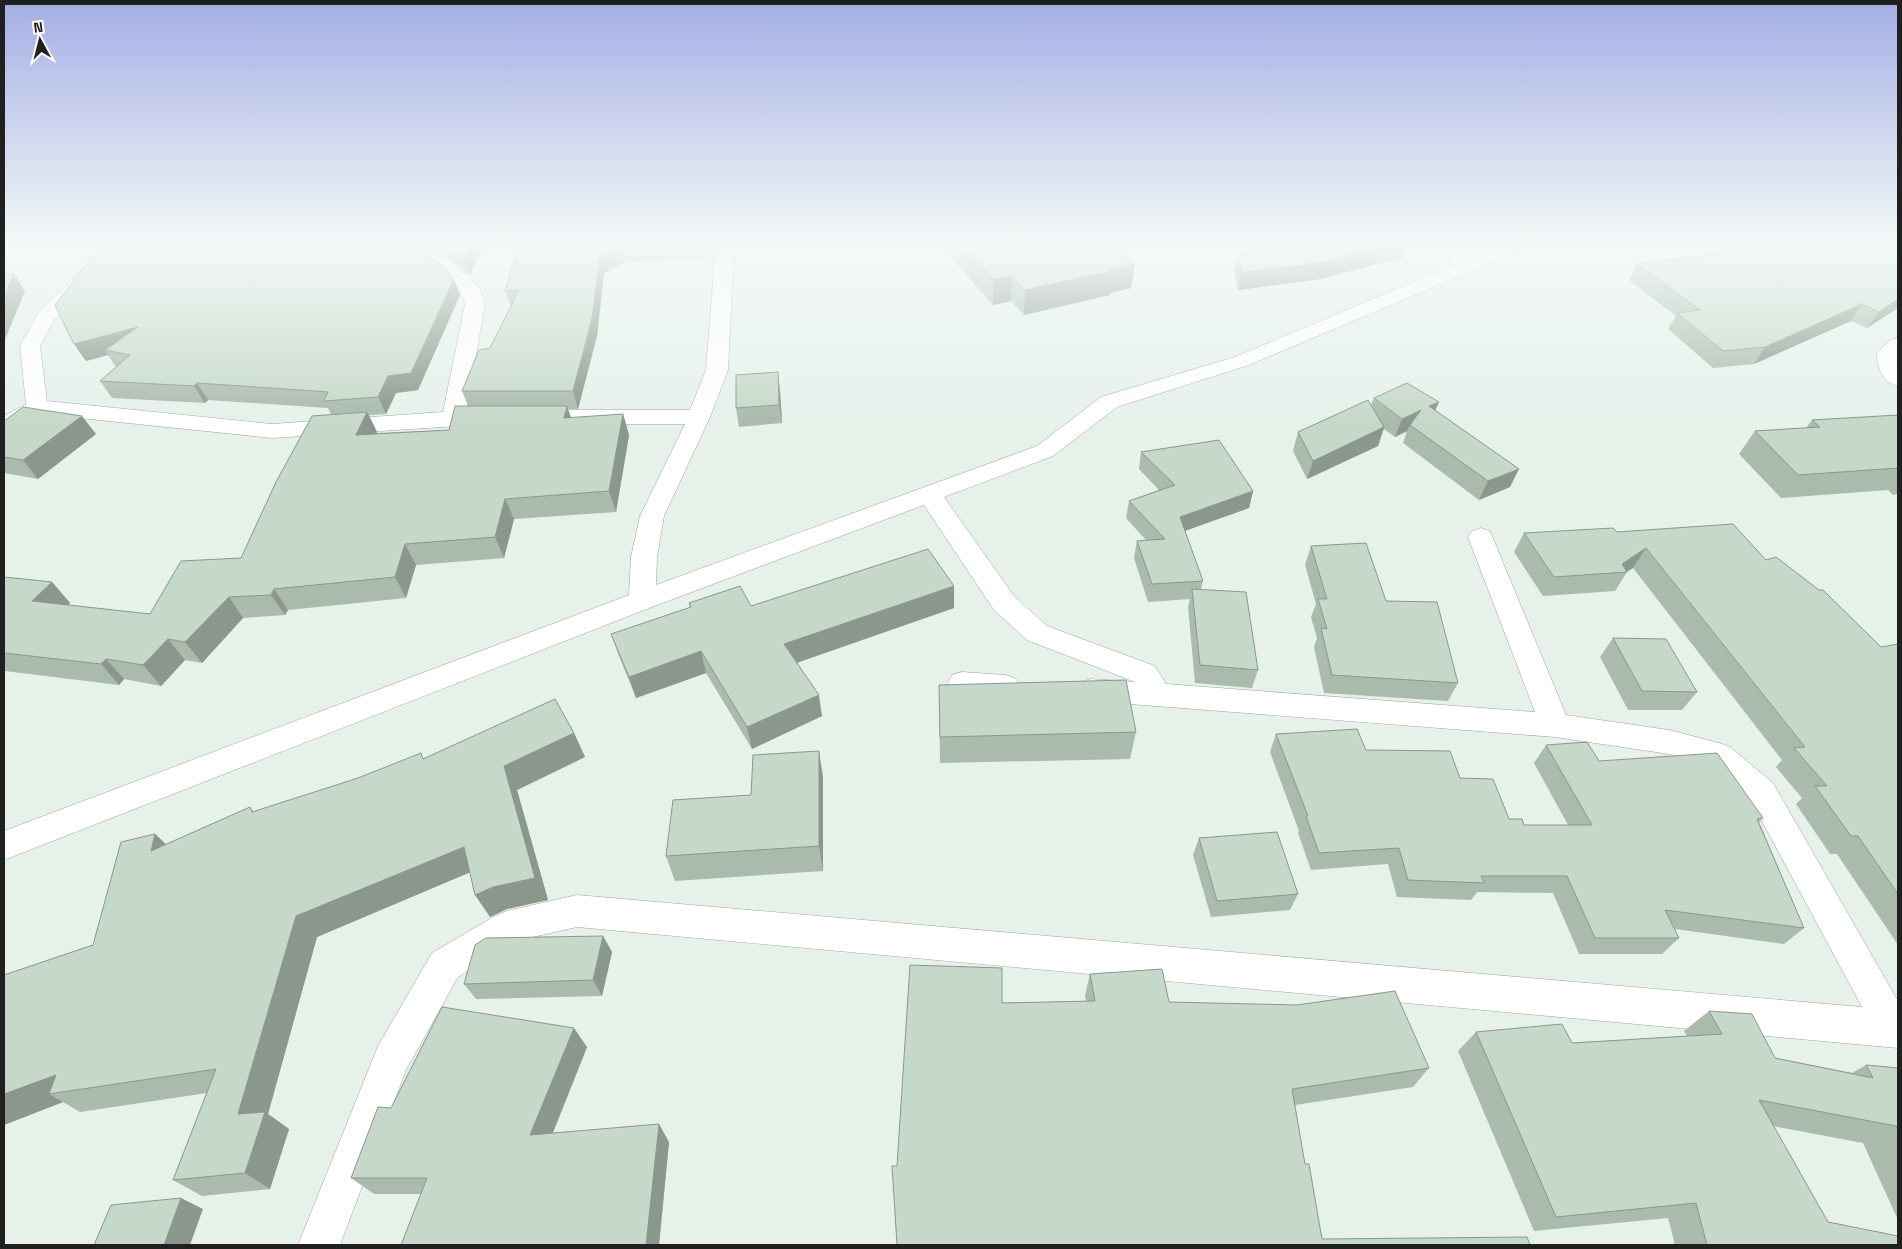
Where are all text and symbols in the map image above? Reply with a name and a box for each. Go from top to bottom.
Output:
north arrow [15,15,65,65]
text: N [33,18,44,37]

